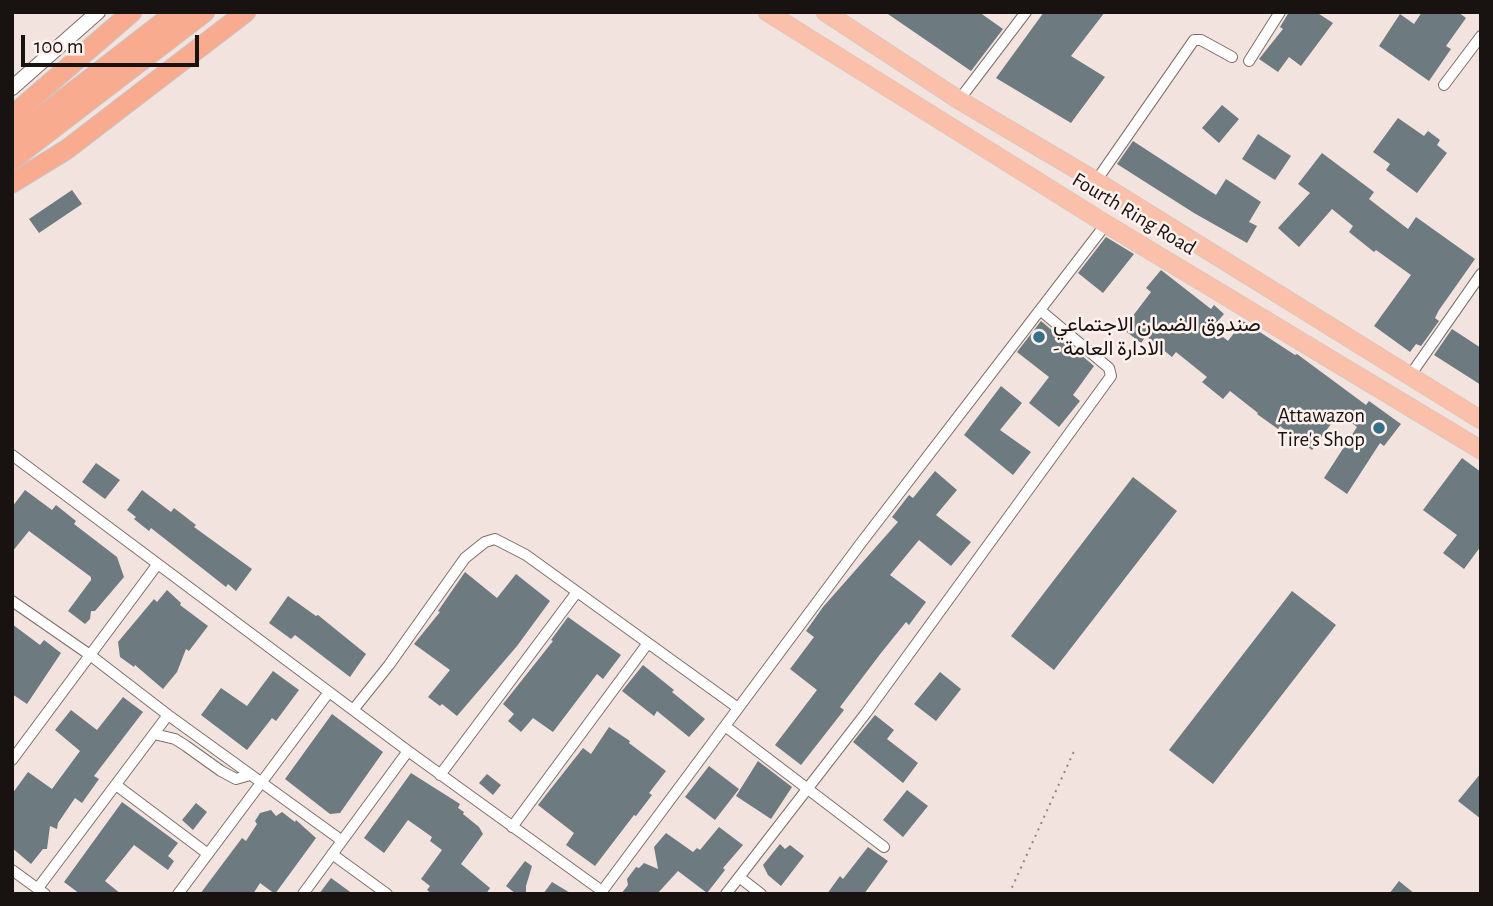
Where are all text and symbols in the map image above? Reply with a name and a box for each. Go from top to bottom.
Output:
scale bar [24,21,203,65]
text: 100 m [34,36,84,57]
street label: Fourth Ring Road [1067,167,1201,261]
place label: صندوق الضمان الاجتماعي - الادارة العامة [1053,312,1261,362]
marker: صندوق الضمان الاجتماعي - الادارة العامة [1031,329,1047,345]
place label: Attawazon Tire's Shop [1277,403,1365,453]
marker: Attawazon Tire's Shop [1371,420,1387,436]

